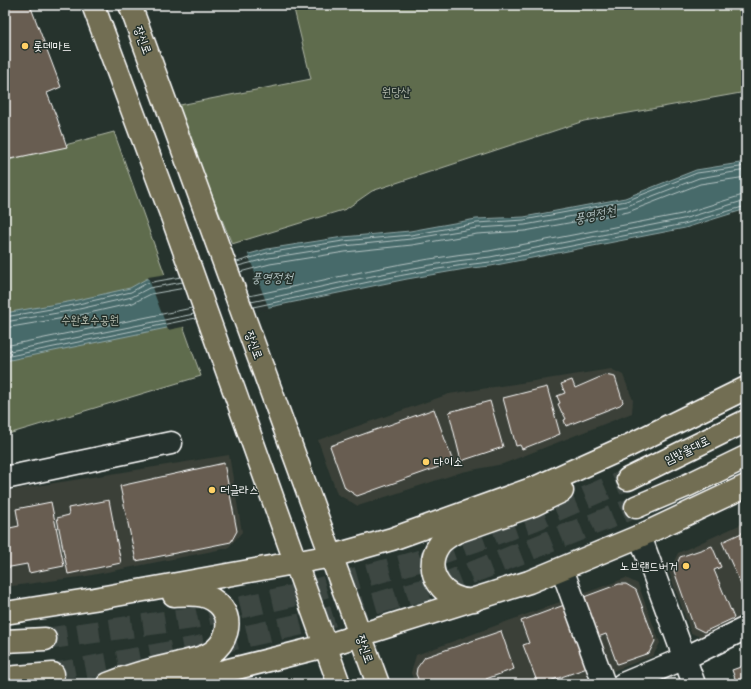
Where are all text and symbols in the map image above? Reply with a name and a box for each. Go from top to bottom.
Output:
street label: 장신로 [130,25,153,57]
marker: 롯데마트 [20,41,30,51]
place label: 롯데마트 [33,41,72,55]
park label: 원당산 [382,87,411,101]
water label: 풍영정천 [573,204,619,228]
water label: 풍영정천 [251,272,294,287]
park label: 수완호수공원 [61,314,119,329]
street label: 장신로 [241,330,264,362]
street label: 임방울대로 [663,435,713,469]
marker: 다이소 [421,457,431,467]
place label: 다이소 [434,457,463,471]
marker: 더글라스 [207,485,217,495]
place label: 더글라스 [220,485,259,499]
place label: 노브랜드버거 [620,561,678,575]
marker: 노브랜드버거 [681,561,691,571]
street label: 장신로 [352,634,374,666]

